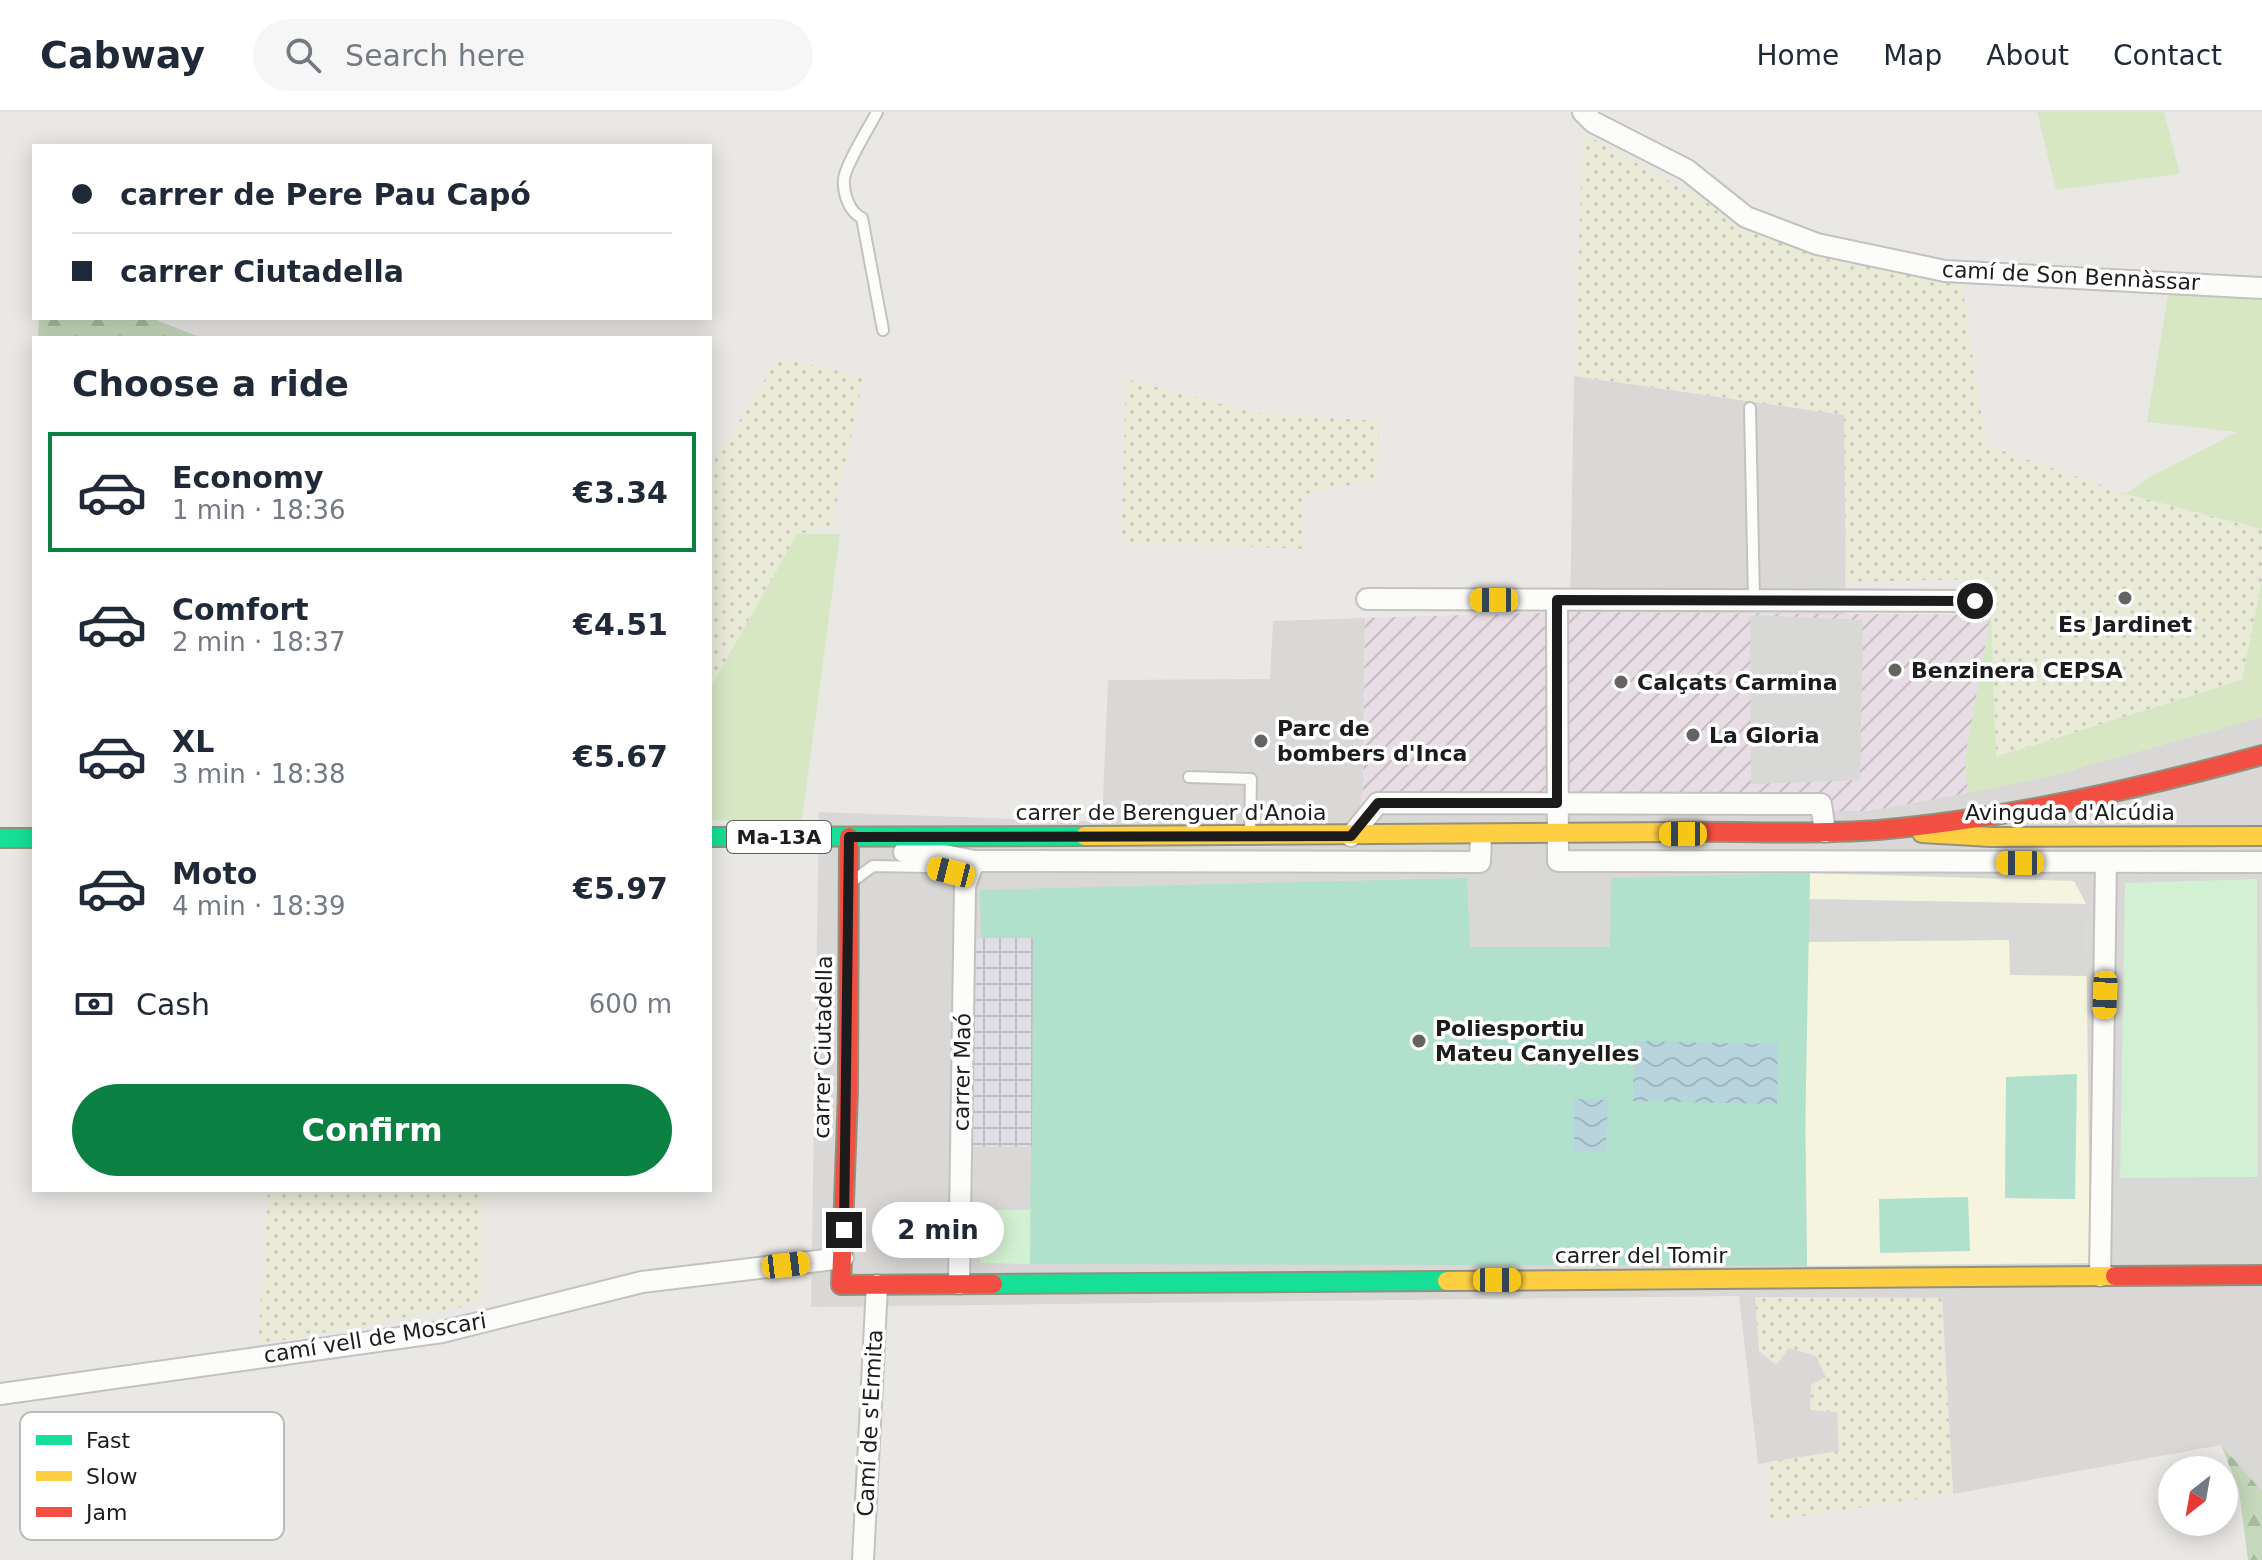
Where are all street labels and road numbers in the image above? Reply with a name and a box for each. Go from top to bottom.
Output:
street label: camí de Son Bennàssar [1941,257,2202,295]
street label: carrer de Berenguer d'Anoia [1015,800,1327,825]
street label: Avinguda d'Alcúdia [1965,800,2175,825]
road number: Ma-13A [727,821,831,853]
street label: carrer Ciutadella [809,955,837,1139]
street label: carrer Maó [948,1013,976,1131]
street label: carrer del Tomir [1555,1243,1728,1268]
street label: camí vell de Moscari [262,1308,488,1368]
street label: Camí de s'Ermita [853,1329,887,1517]

